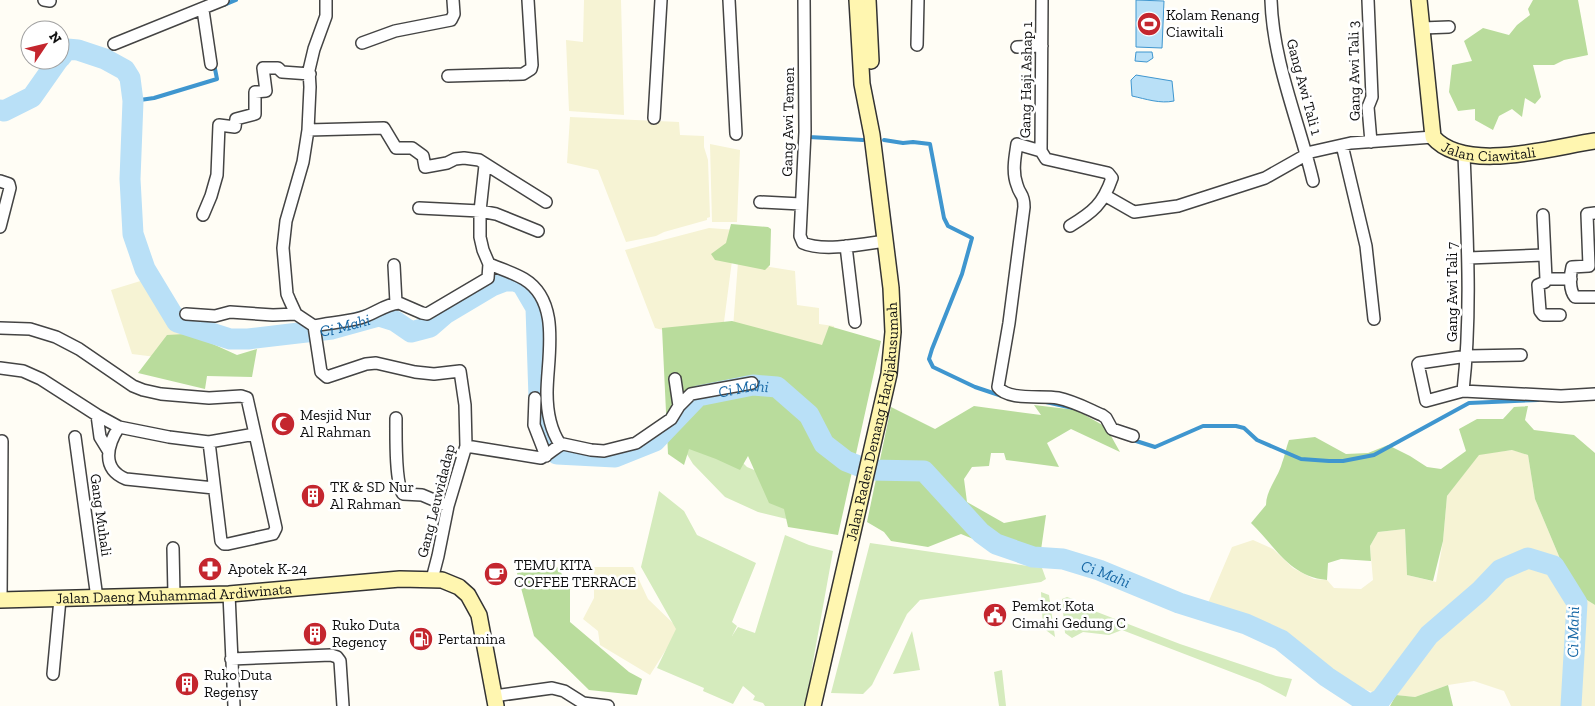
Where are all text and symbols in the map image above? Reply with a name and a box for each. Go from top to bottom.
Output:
place label: Kolam Renang Ciawitali [1166,6,1259,41]
sports icon: Kolam Renang Ciawitali [1136,11,1162,37]
north arrow [20,20,70,70]
street label: Gang Haji Ashap 1 [1016,21,1036,138]
street label: Gang Awi Tali 3 [1344,21,1364,121]
text: N [45,29,65,47]
street label: Gang Awi Tali 1 [1283,37,1326,137]
street label: Gang Awi Temen [778,67,798,177]
street label: Jalan Ciawitali [1438,138,1537,165]
street label: Gang Awi Tali 7 [1443,242,1461,342]
street label: Jalan Raden Demang Hardjakusumah [842,301,902,543]
water label: Ci Mahi [319,309,372,340]
water label: Ci Mahi [716,375,770,401]
place label: Mesjid Nur Al Rahman [300,406,372,441]
mosque icon: Mesjid Nur Al Rahman [270,411,296,437]
street label: Gang Leuwidadap [413,442,459,560]
street label: Gang Muhali [86,473,116,557]
place label: TK & SD Nur Al Rahman [330,478,414,513]
building icon: TK & SD Nur Al Rahman [300,483,326,509]
pharmacy icon: Apotek K-24 [197,556,223,582]
place label: TEMU KITA COFFEE TERRACE [514,556,637,591]
water label: Ci Mahi [1079,556,1134,592]
place label: Apotek K-24 [228,560,307,578]
cafe icon: TEMU KITA COFFEE TERRACE [483,561,509,587]
street label: Jalan Daeng Muhammad Ardiwinata [56,580,293,608]
place label: Pemkot Kota Cimahi Gedung C [1012,597,1126,632]
public building icon: Pemkot Kota Cimahi Gedung C [982,602,1008,628]
water label: Ci Mahi [1563,606,1583,658]
place label: Ruko Duta Regency [332,616,400,651]
building icon: Ruko Duta Regency [302,621,328,647]
fuel station icon: Pertamina [408,626,434,652]
place label: Pertamina [438,630,505,648]
place label: Ruko Duta Regensy [204,666,272,701]
building icon: Ruko Duta Regensy [174,671,200,697]

